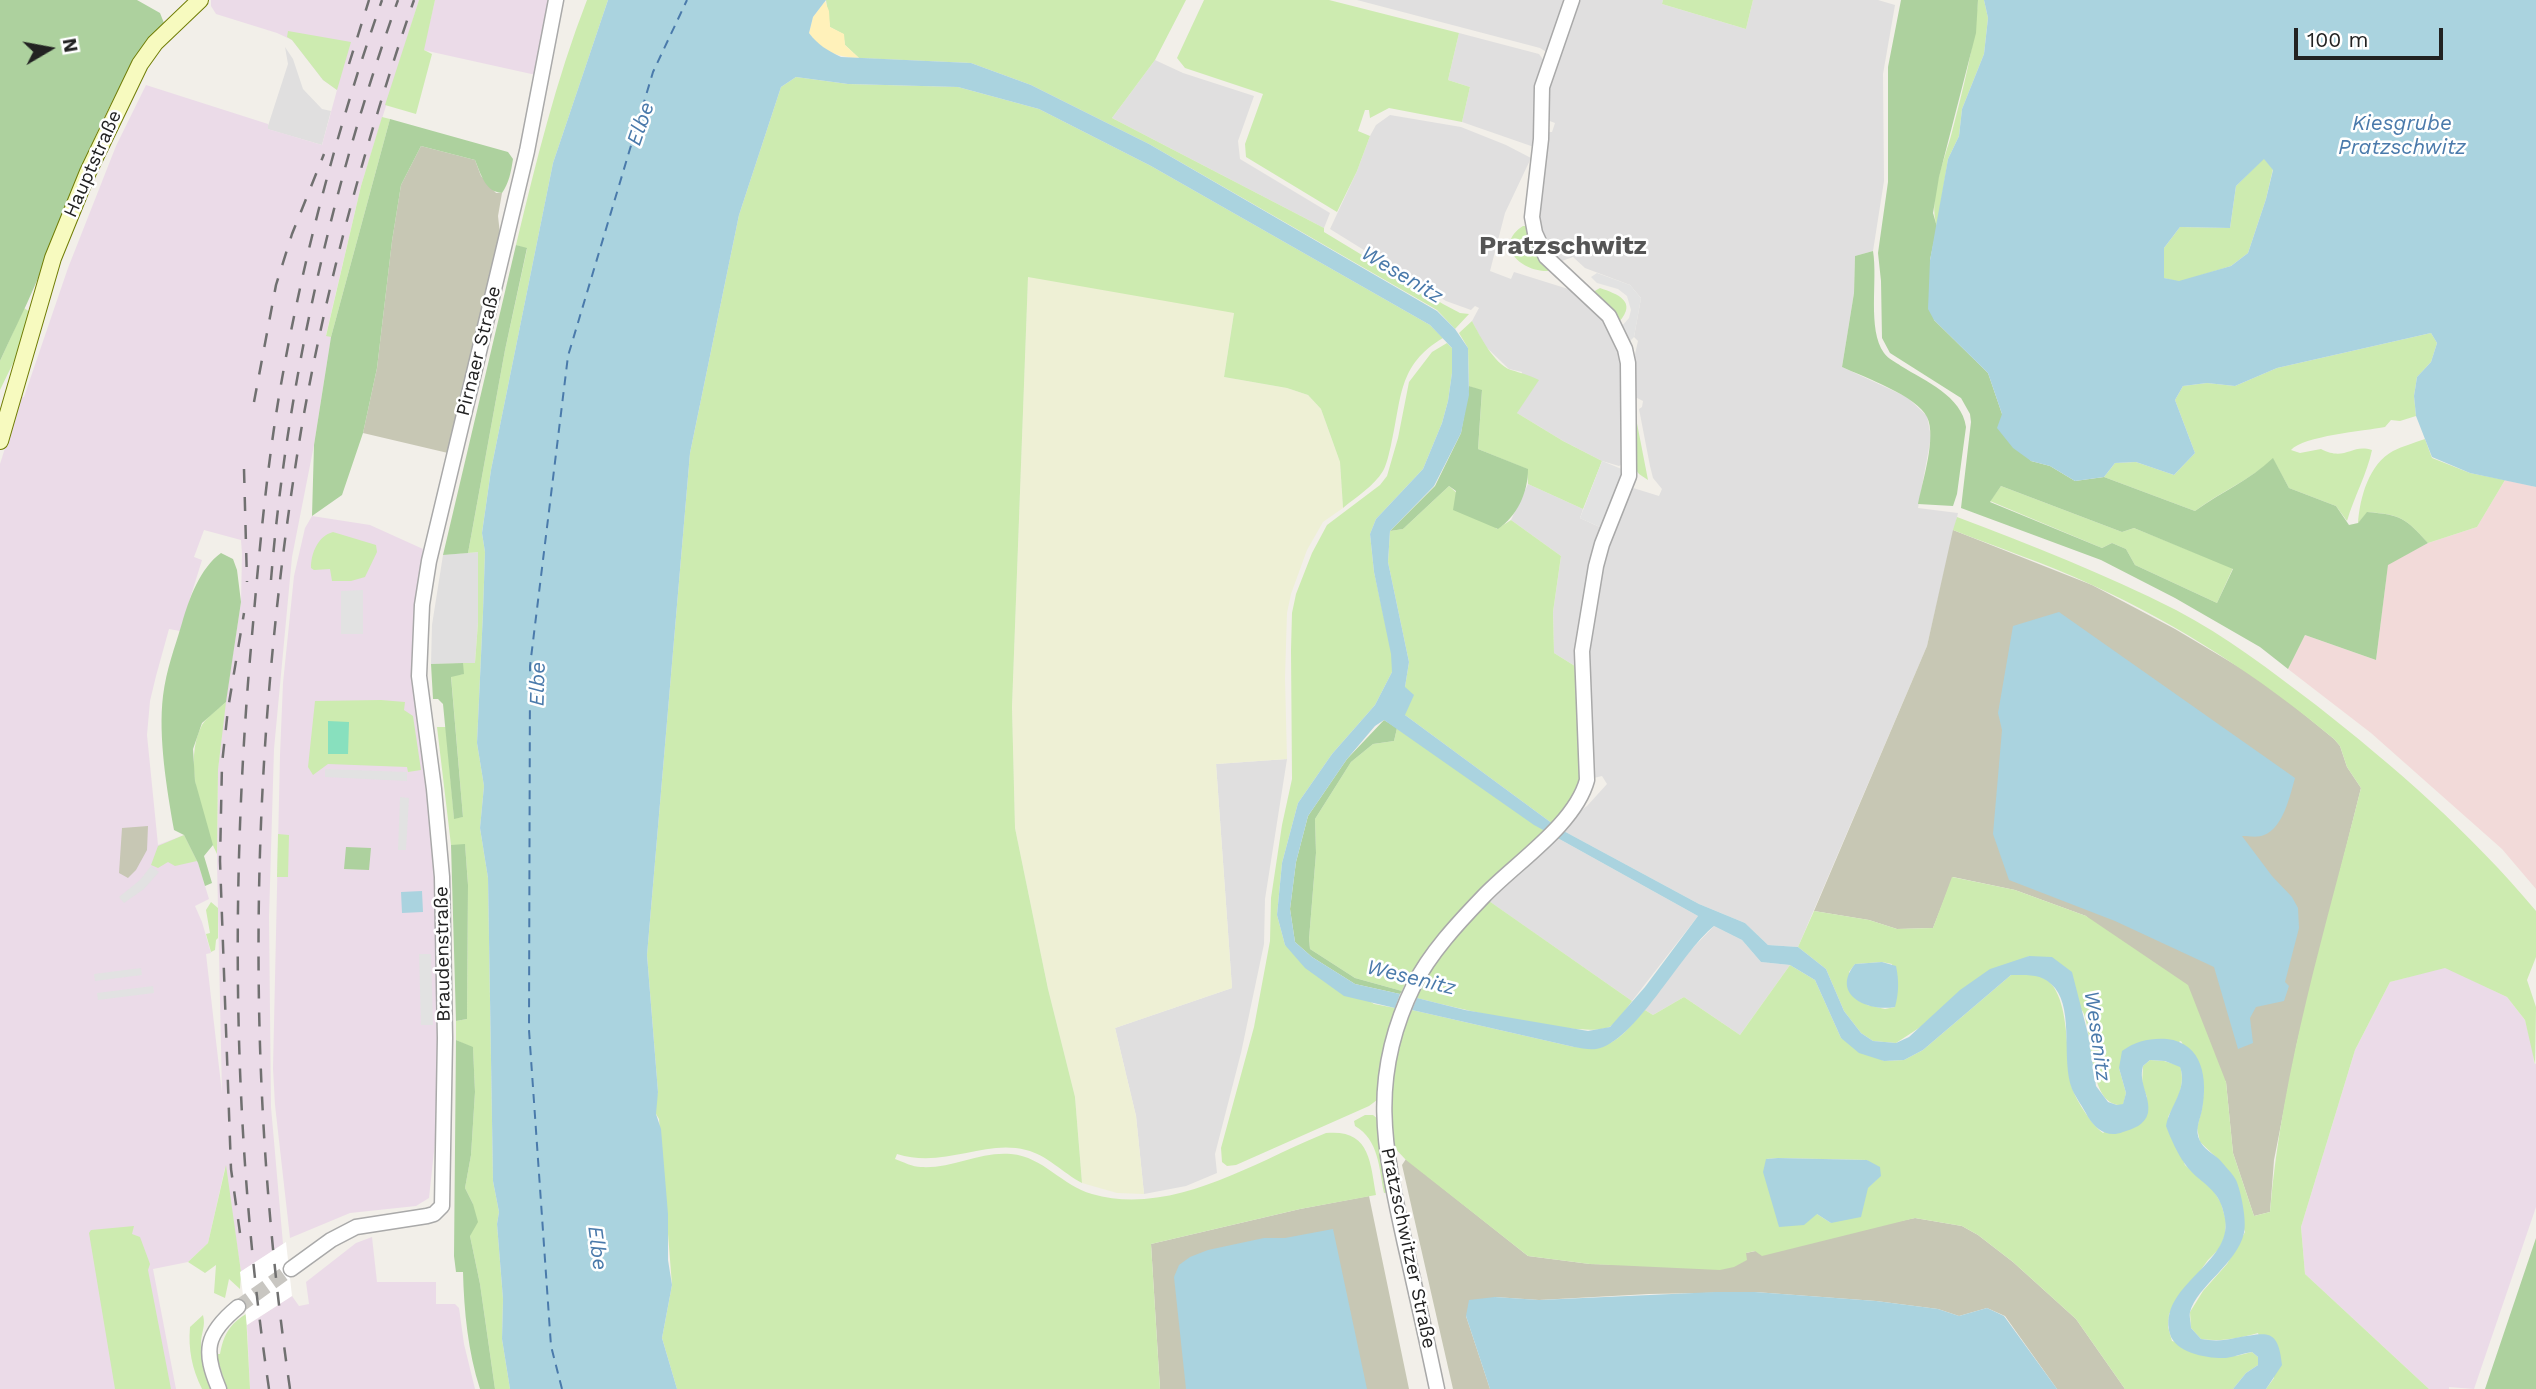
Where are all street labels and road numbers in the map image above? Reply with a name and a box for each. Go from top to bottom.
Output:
street label: Hauptstraße [59,107,127,221]
street label: Pirnaer Straße [452,284,506,418]
street label: Braudenstraße [430,886,456,1022]
street label: Pratzschwitzer Straße [1376,1145,1440,1351]

